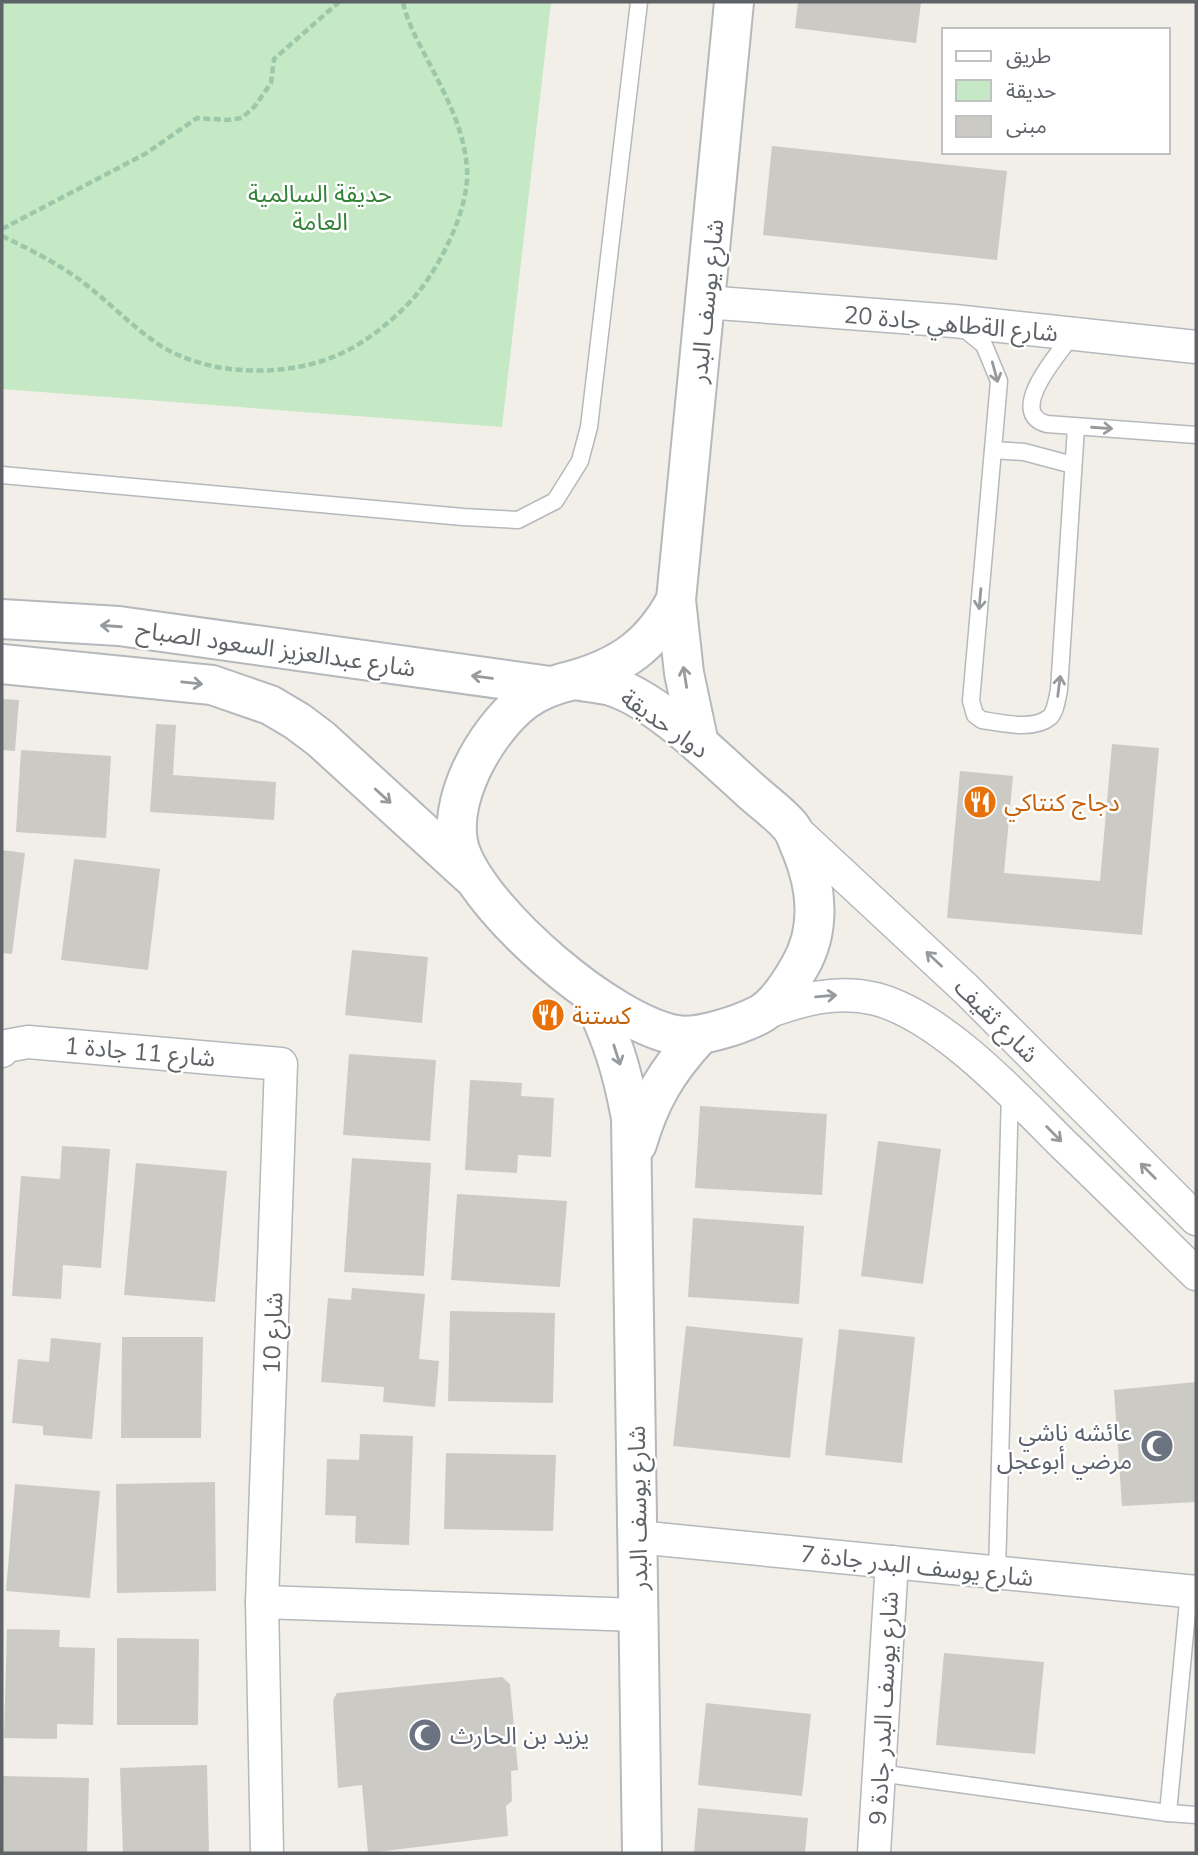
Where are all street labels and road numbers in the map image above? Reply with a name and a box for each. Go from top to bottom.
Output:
street label: شارع يوسف البدر [682,218,733,386]
street label: شارع الةطاهي جادة 20 [842,299,1059,352]
street label: شارع عبدالعزيز السعود الصباح [134,614,417,685]
street label: دوار حديقة [615,682,715,764]
street label: شارع ثقيف [946,971,1046,1071]
street label: شارع 11 جادة 1 [63,1029,217,1076]
street label: شارع 10 [256,1292,291,1375]
street label: شارع يوسف البدر [621,1425,656,1592]
street label: شارع يوسف البدر جادة 7 [799,1538,1035,1595]
street label: شارع يوسف البدر جادة 9 [862,1590,907,1826]

